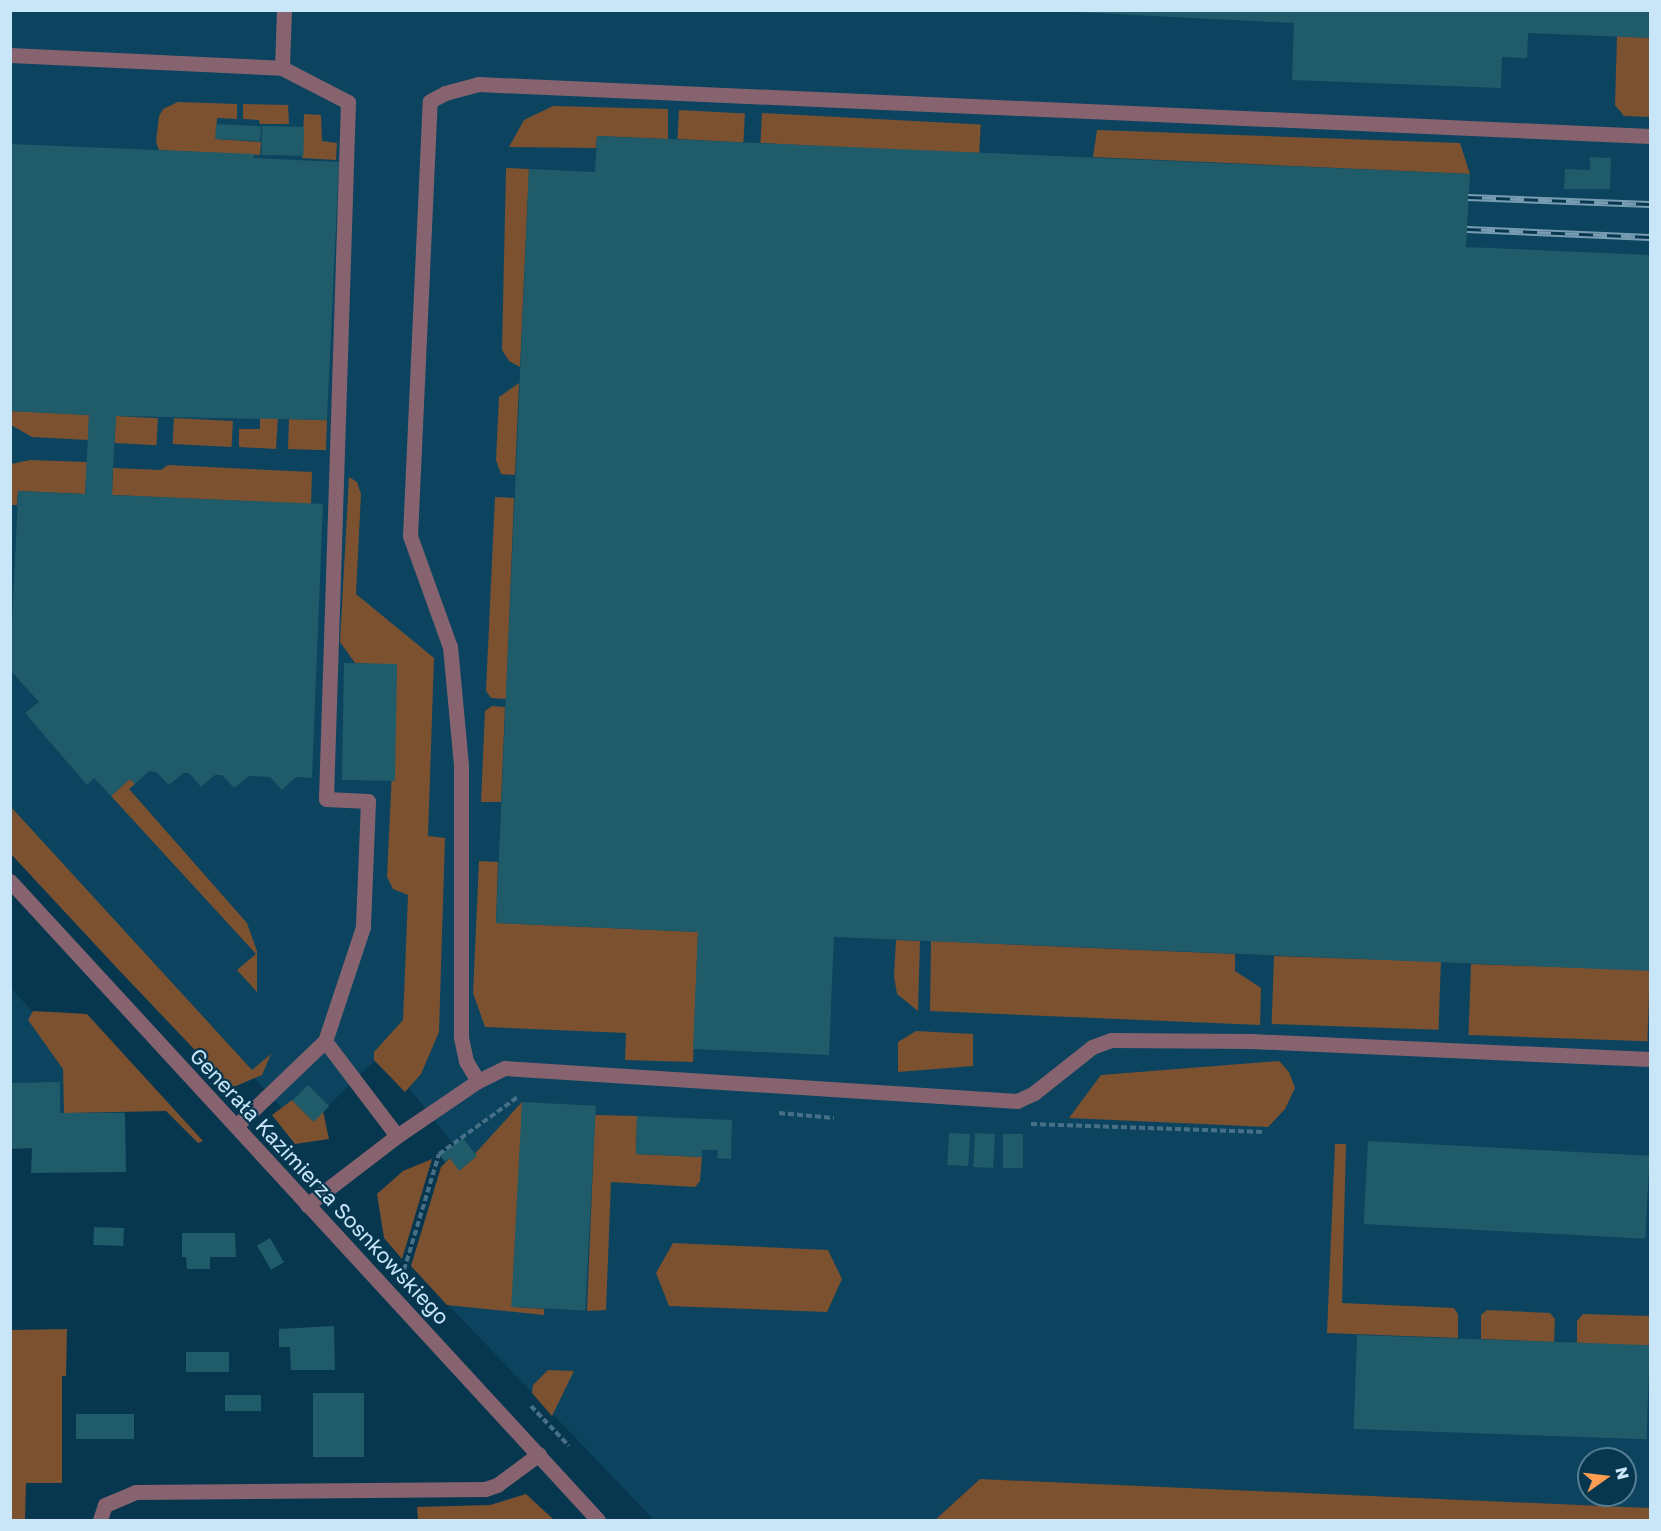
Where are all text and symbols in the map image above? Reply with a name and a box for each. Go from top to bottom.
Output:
street label: Generała Kazimierza Sosnkowskiego [185,1043,455,1329]
north arrow [1577,1447,1637,1507]
text: N [1611,1465,1634,1481]

